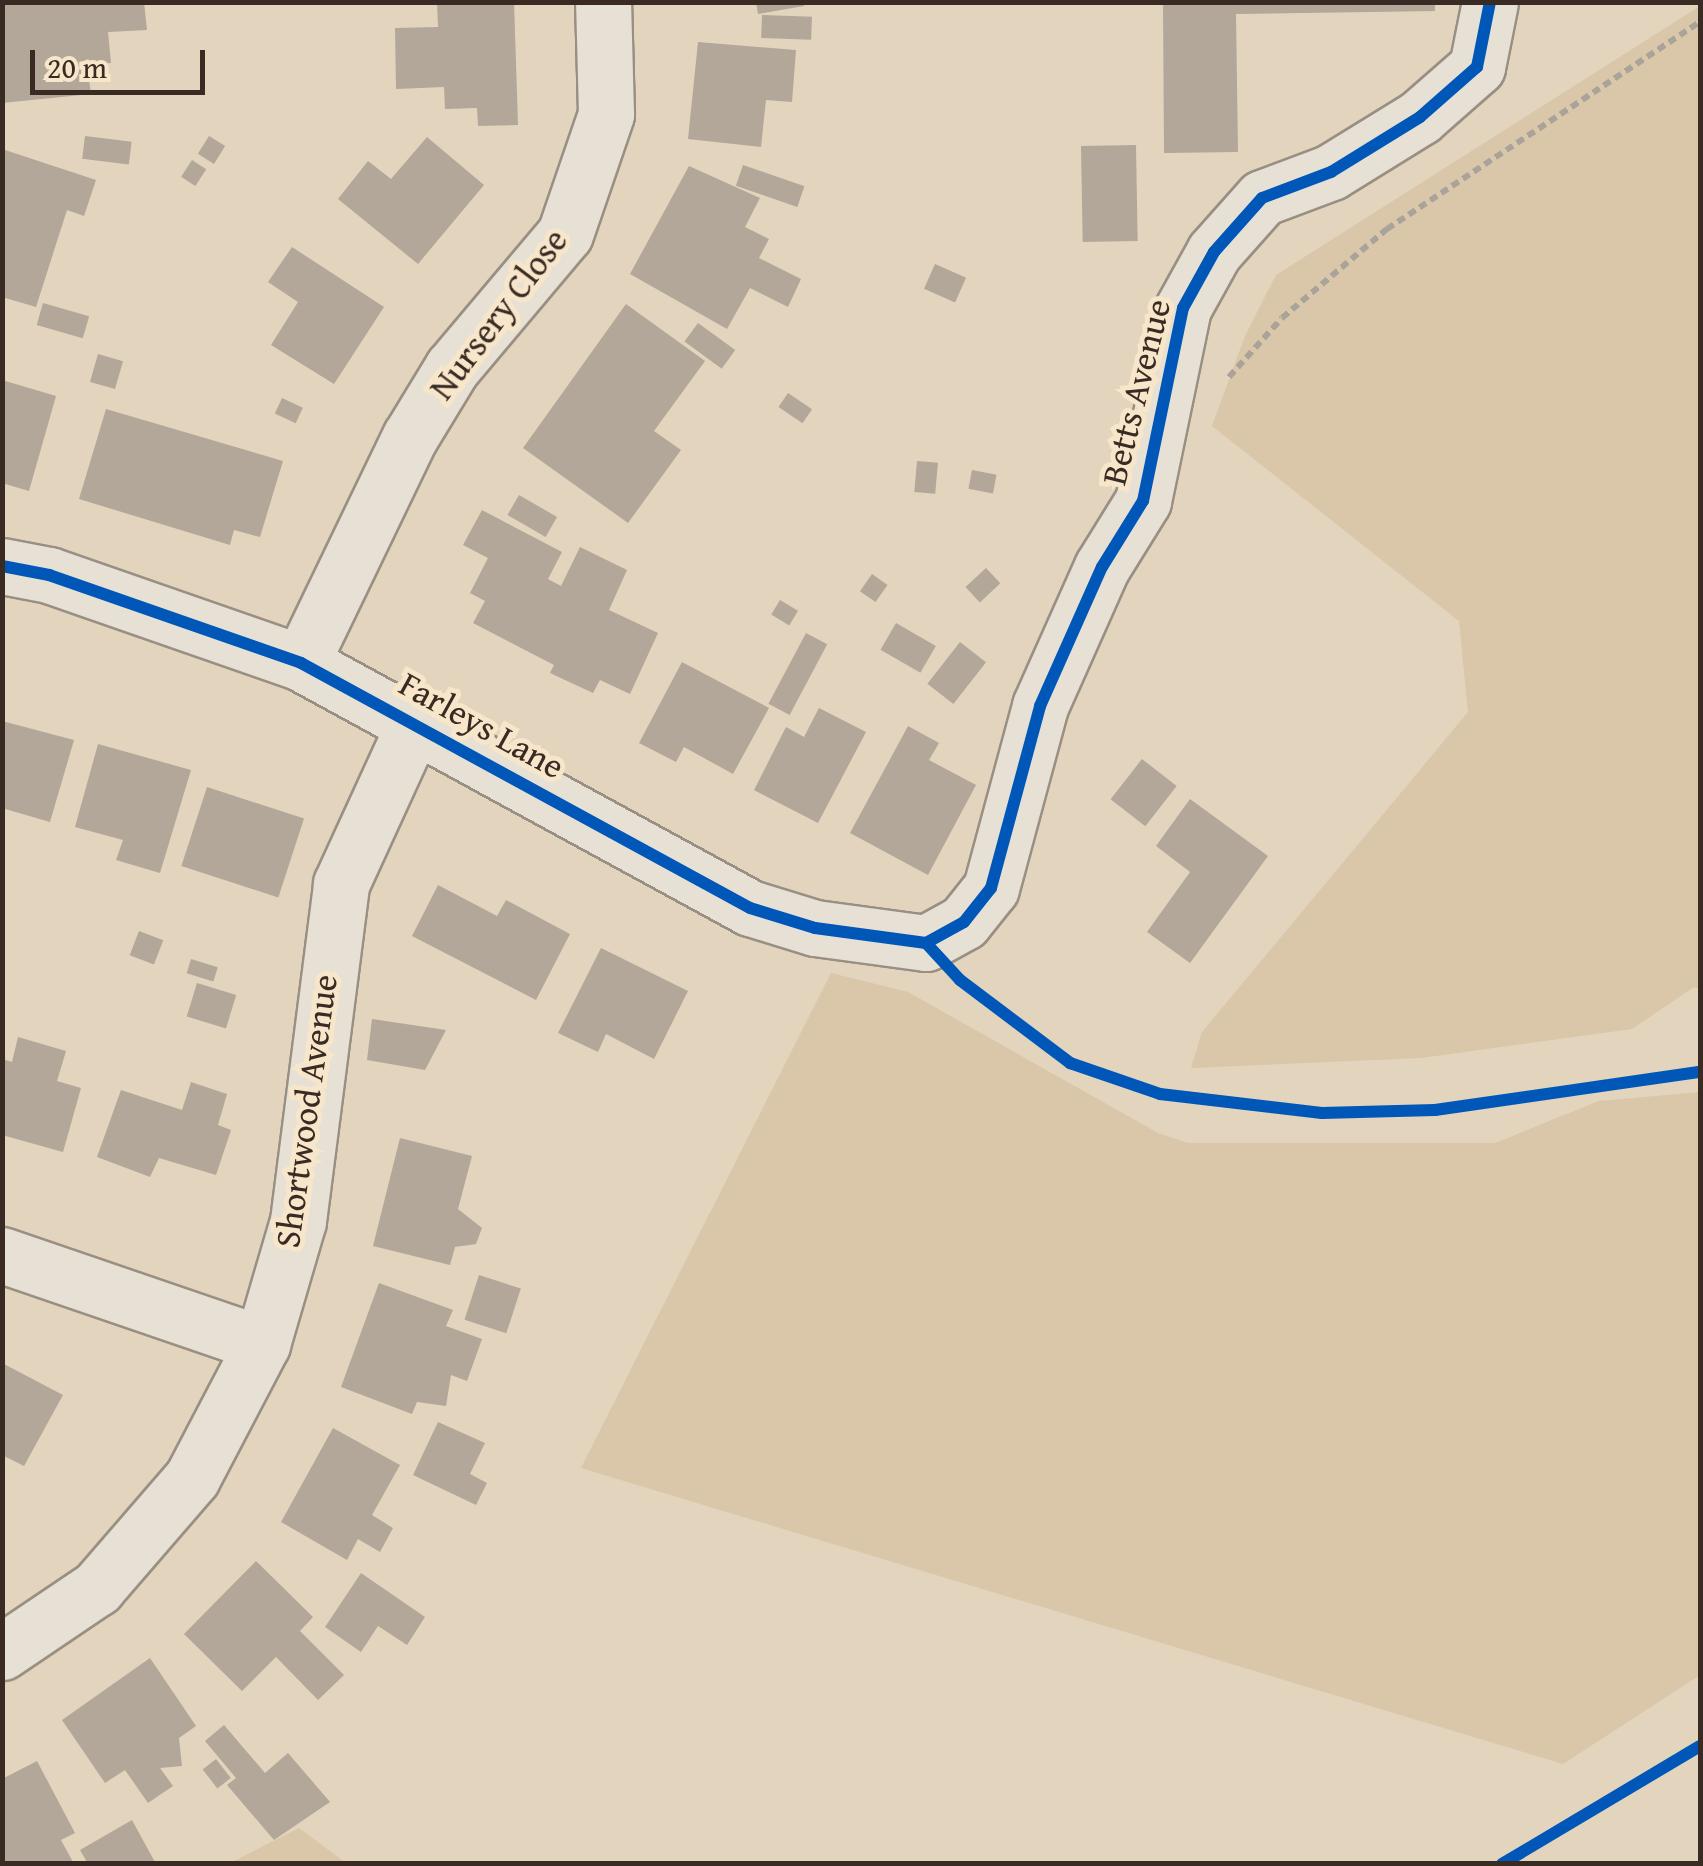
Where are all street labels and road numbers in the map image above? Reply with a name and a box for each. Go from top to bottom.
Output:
street label: Nursery Close [420,220,576,408]
street label: Betts Avenue [1093,295,1179,489]
street label: Farleys Lane [392,663,572,787]
street label: Shortwood Avenue [266,972,346,1250]

